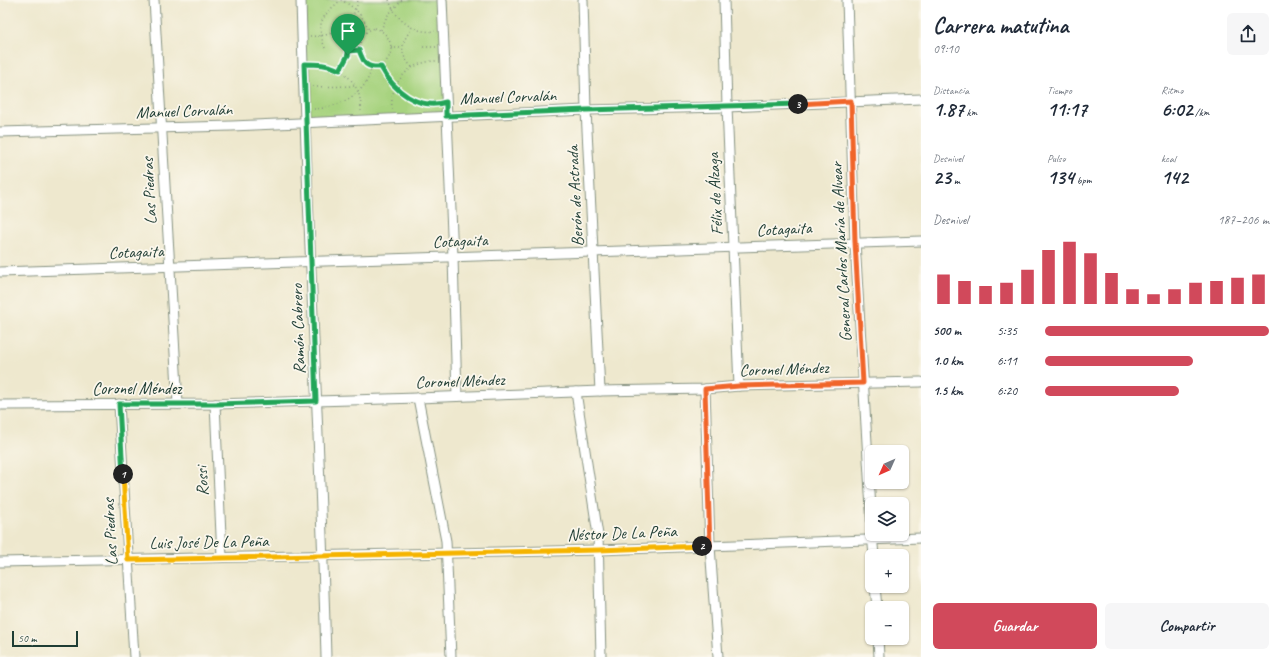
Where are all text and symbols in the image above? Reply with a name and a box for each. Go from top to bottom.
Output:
text: Carrera matutina [933,12,1068,40]
button: share [1227,13,1269,55]
pin [331,14,365,55]
icon: arrive [337,20,359,42]
text: 09:10 [933,41,959,57]
text: Distancia [933,83,969,97]
text: Tiempo [1047,83,1072,97]
text: Ritmo [1161,83,1183,97]
street label: Manuel Corvalán [459,85,558,109]
pin: 3 [788,94,808,114]
text: 3 [796,97,800,111]
text: 1.87 [933,97,964,122]
text: 11:17 [1047,97,1087,122]
text: 6:02 [1161,97,1192,122]
street label: Manuel Corvalán [135,99,234,123]
text: km [964,105,977,119]
text: /km [1192,105,1209,119]
street label: Berón de Astrada [562,143,588,247]
street label: Félix de Álzaga [701,151,728,236]
text: Desnivel [933,151,963,165]
text: Pulso [1047,151,1065,165]
text: kcal [1161,151,1176,165]
street label: Las Piedras [137,155,161,225]
street label: General Carlos María de Alvear [826,160,856,342]
text: 23 [933,165,951,190]
text: 134 [1047,165,1074,190]
text: 142 [1161,165,1188,190]
text: m [951,173,960,187]
text: bpm [1074,173,1092,187]
text: Desnivel [933,212,968,228]
text: 187–206 m [1218,212,1269,228]
street label: Cotagaita [756,217,813,241]
street label: Cotagaita [432,230,489,252]
street label: Cotagaita [108,241,165,263]
street label: Ramón Cabrero [286,283,310,374]
text: 500 m [933,323,961,339]
text: 5:35 [997,323,1017,339]
text: 1.0 km [933,353,963,369]
text: 6:11 [997,353,1017,369]
street label: Coronel Méndez [739,357,831,381]
street label: Coronel Méndez [415,369,507,393]
street label: Coronel Méndez [92,378,183,399]
text: 1.5 km [933,383,963,399]
text: 6:20 [997,383,1017,399]
north arrow [865,445,909,489]
map controls [865,445,909,645]
pin: 1 [113,464,133,484]
street label: Rossi [191,464,213,496]
text: 1 [121,467,125,481]
street label: Las Piedras [98,496,122,566]
button: layers [865,497,909,541]
street label: Néstor De La Peña [567,521,679,545]
street label: Luis José De La Peña [149,530,270,554]
pin: 2 [692,536,712,556]
text: 2 [700,539,704,553]
button: + [865,549,909,593]
button: − [865,601,909,645]
button: Guardar [933,603,1097,649]
button: Compartir [1105,603,1269,649]
scale bar [12,629,78,648]
text: 50 m [18,631,37,645]

